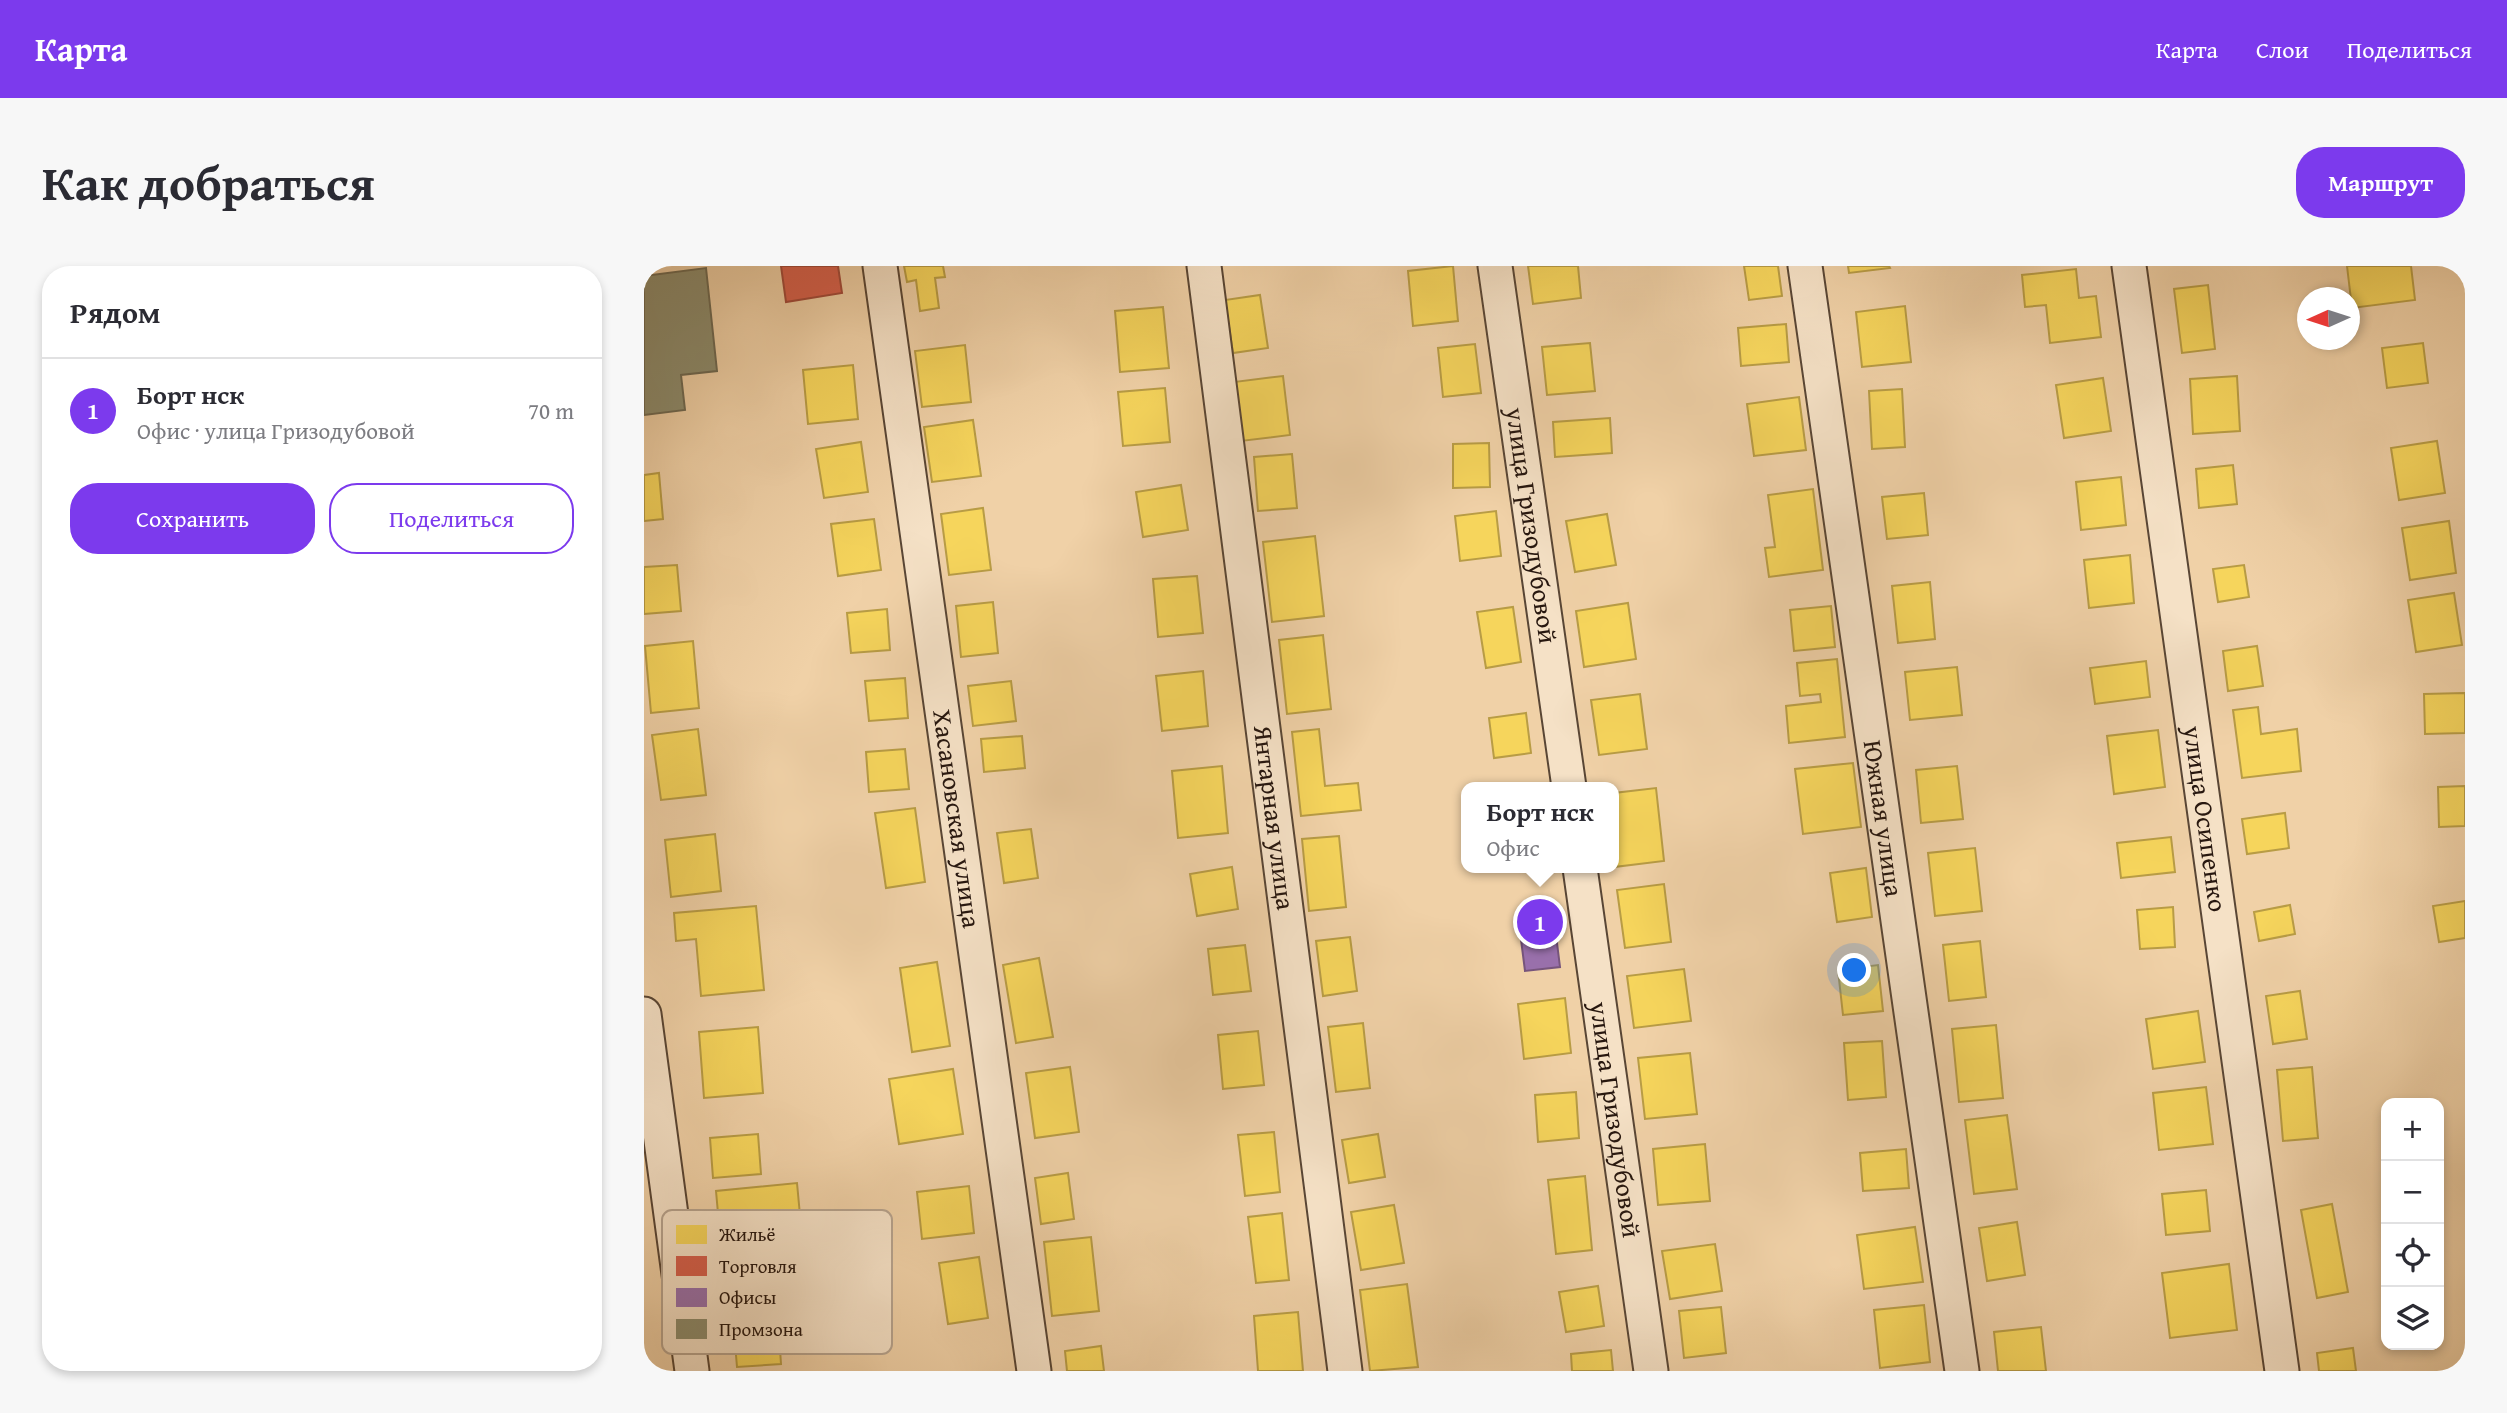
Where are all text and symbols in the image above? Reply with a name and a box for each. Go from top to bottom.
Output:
text: Карта [35,25,127,73]
text: Карта [2156,32,2218,67]
text: Слои [2256,32,2309,67]
text: Поделиться [2347,32,2472,67]
text: Как добраться [42,146,375,218]
button: Маршрут [2296,147,2465,218]
north arrow [2297,287,2360,350]
text: Рядом [70,290,161,334]
text: Борт нск [137,375,244,414]
text: 1 [87,394,99,427]
text: 70 m [528,394,574,427]
street label: улица Гризодубовой [1496,404,1568,646]
text: Офис · улица Гризодубовой [137,414,415,447]
button: Сохранить [70,483,315,554]
button: Поделиться [329,483,574,554]
street label: Хасановская улица [923,707,992,931]
street label: Янтарная улица [1244,722,1306,913]
street label: улица Осипенко [2174,722,2238,914]
street label: Южная улица [1854,737,1914,900]
popup [1461,782,1619,873]
text: Борт нск [1486,792,1594,831]
text: Офис [1486,831,1540,864]
pin: 1 [1517,896,1563,948]
your location [1837,953,1871,987]
street label: улица Гризодубовой [1580,998,1652,1240]
map controls [2381,1098,2444,1350]
button: + [2381,1098,2444,1161]
button: − [2381,1161,2444,1224]
legend [662,1210,892,1354]
text: Жильё [718,1220,776,1248]
button: locate [2381,1224,2444,1287]
text: Торговля [719,1252,797,1280]
text: Офисы [719,1283,776,1311]
button: layers [2381,1287,2444,1350]
text: Промзона [719,1315,803,1343]

